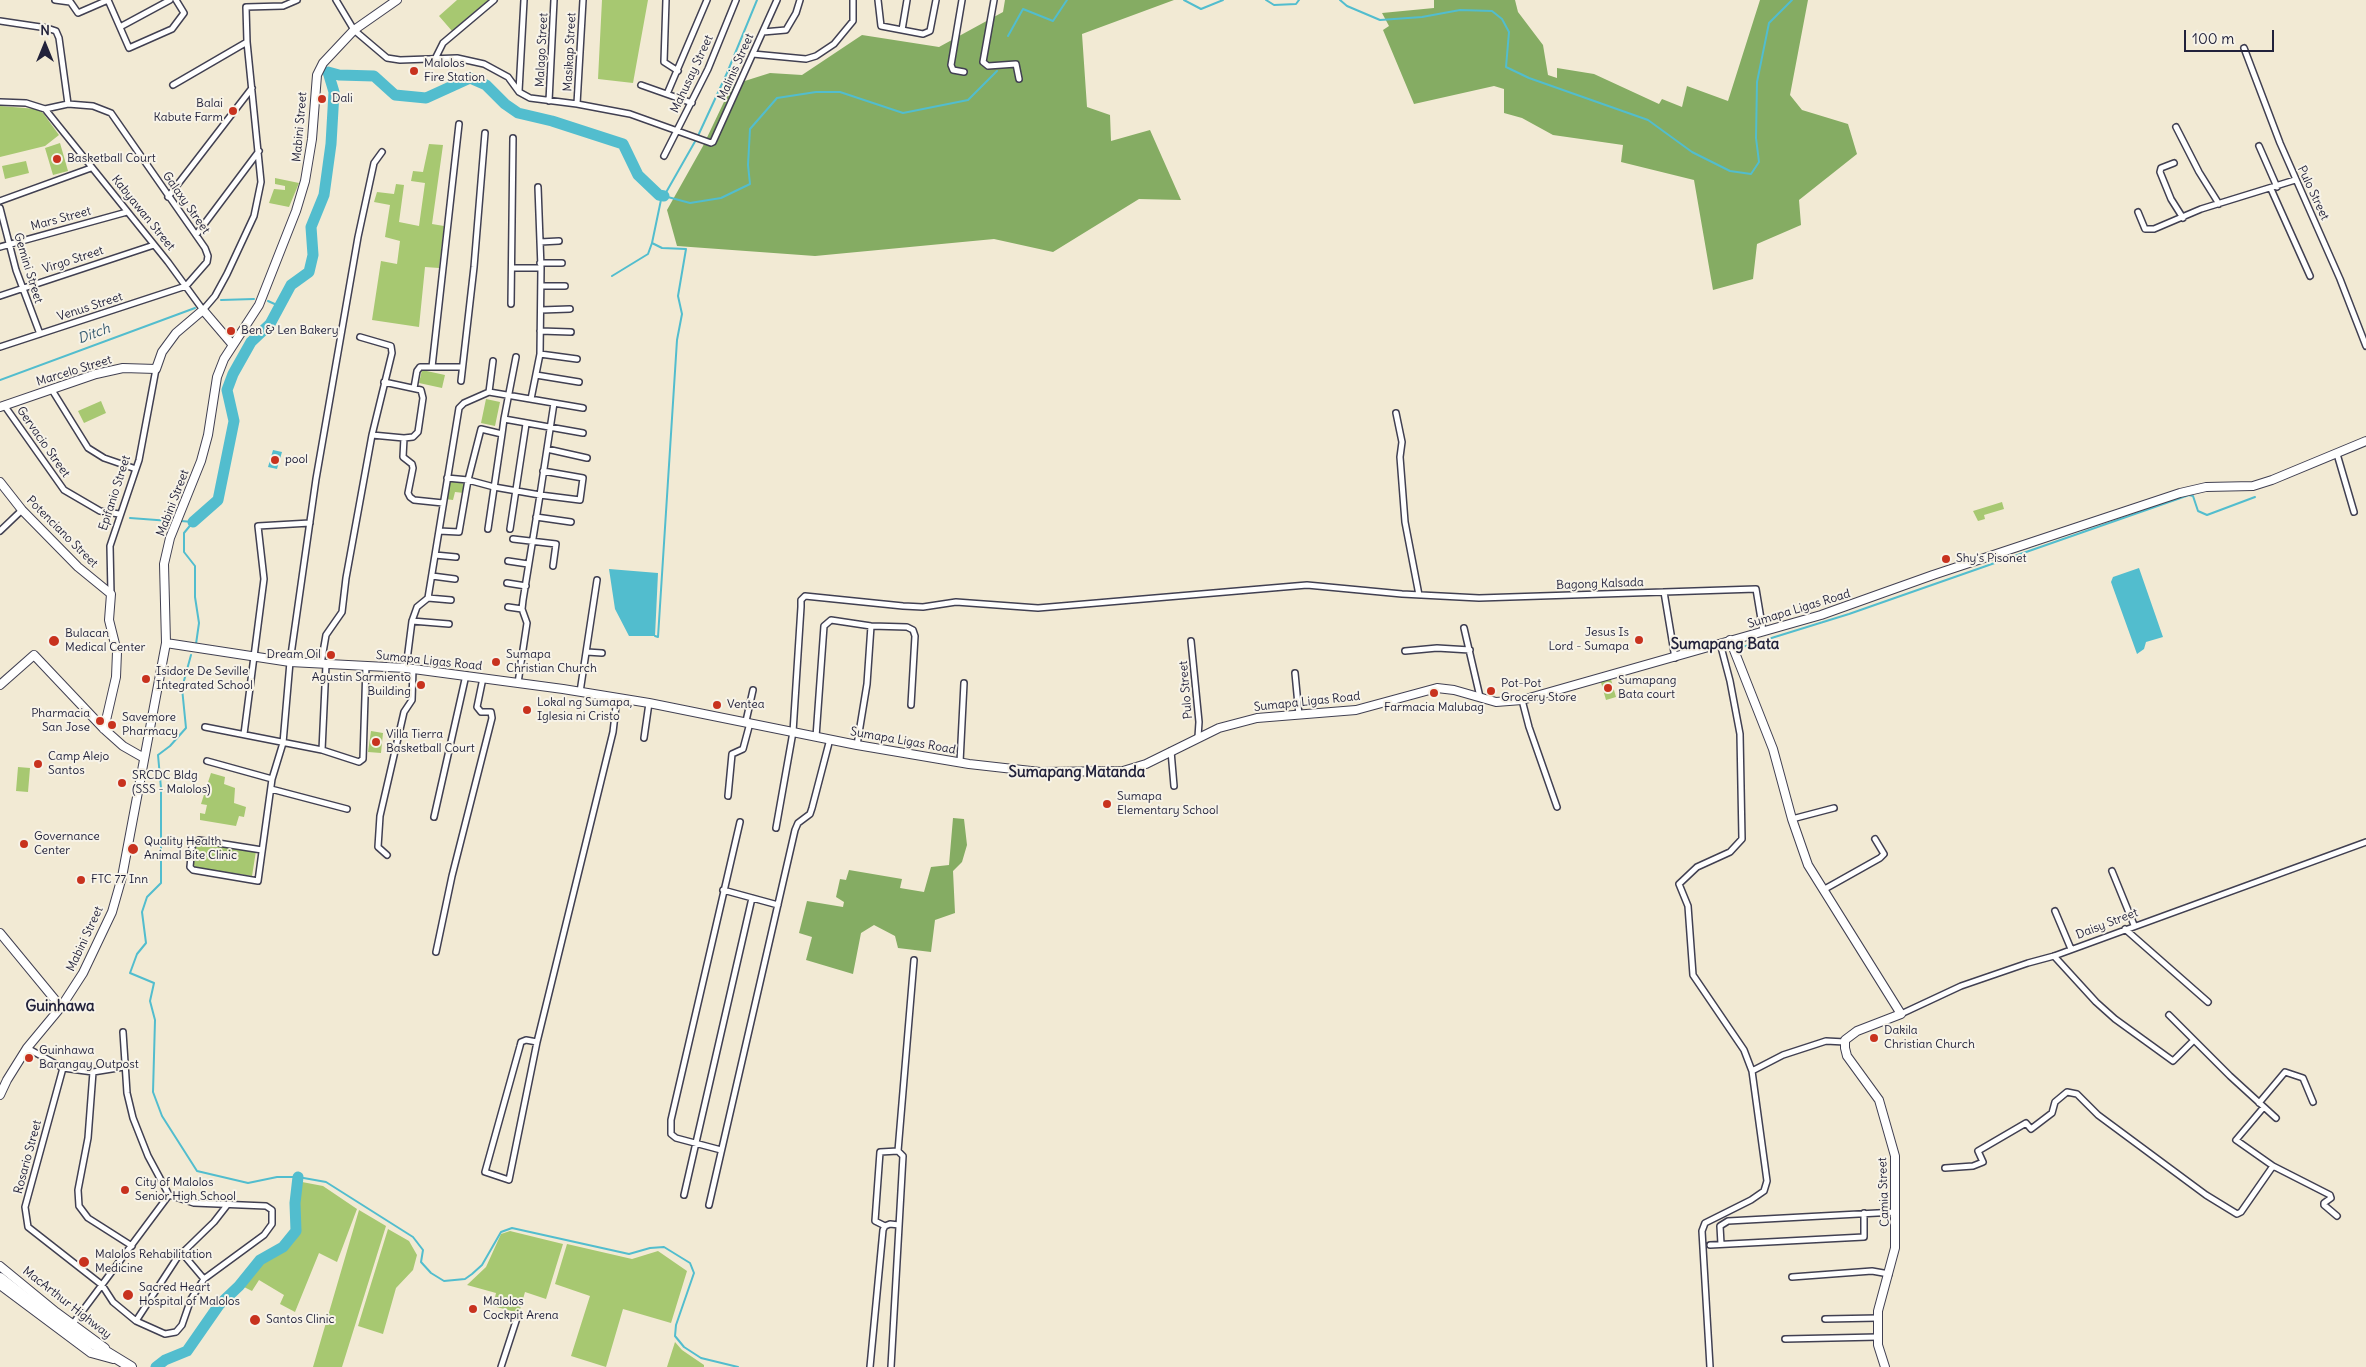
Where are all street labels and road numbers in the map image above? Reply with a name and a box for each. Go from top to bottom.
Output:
street label: Masikap Street [561,12,579,92]
street label: Malago Street [533,13,551,87]
street label: Malinis Street [715,31,757,103]
street label: Mahusay Street [668,33,716,115]
street label: Mabini Street [290,91,310,163]
street label: Pulo Street [2294,163,2332,223]
street label: Galaxy Street [159,169,213,237]
street label: Kabyawan Street [108,172,178,254]
street label: Mars Street [29,204,93,234]
street label: Gemini Street [10,231,46,305]
street label: Virgo Street [41,243,105,277]
street label: Venus Street [56,290,124,324]
street label: Marcelo Street [35,353,113,389]
street label: Gervacio Street [13,404,73,480]
street label: Epifanio Street [96,454,134,532]
street label: Mabini Street [154,468,192,538]
street label: Potenciano Street [23,493,101,571]
street label: Bagong Kalsada [1556,575,1644,593]
street label: Sumapa Ligas Road [1746,586,1852,632]
street label: Sumapa Ligas Road [375,648,483,674]
street label: Pulo Street [1176,660,1196,720]
street label: Sumapa Ligas Road [1253,689,1361,715]
street label: Sumapa Ligas Road [849,725,957,757]
street label: Mabini Street [64,904,106,974]
street label: Daisy Street [2074,906,2140,942]
street label: Rosario Street [11,1119,45,1195]
street label: Camia Street [1876,1157,1892,1227]
street label: MacArthur Highway [20,1264,114,1342]

